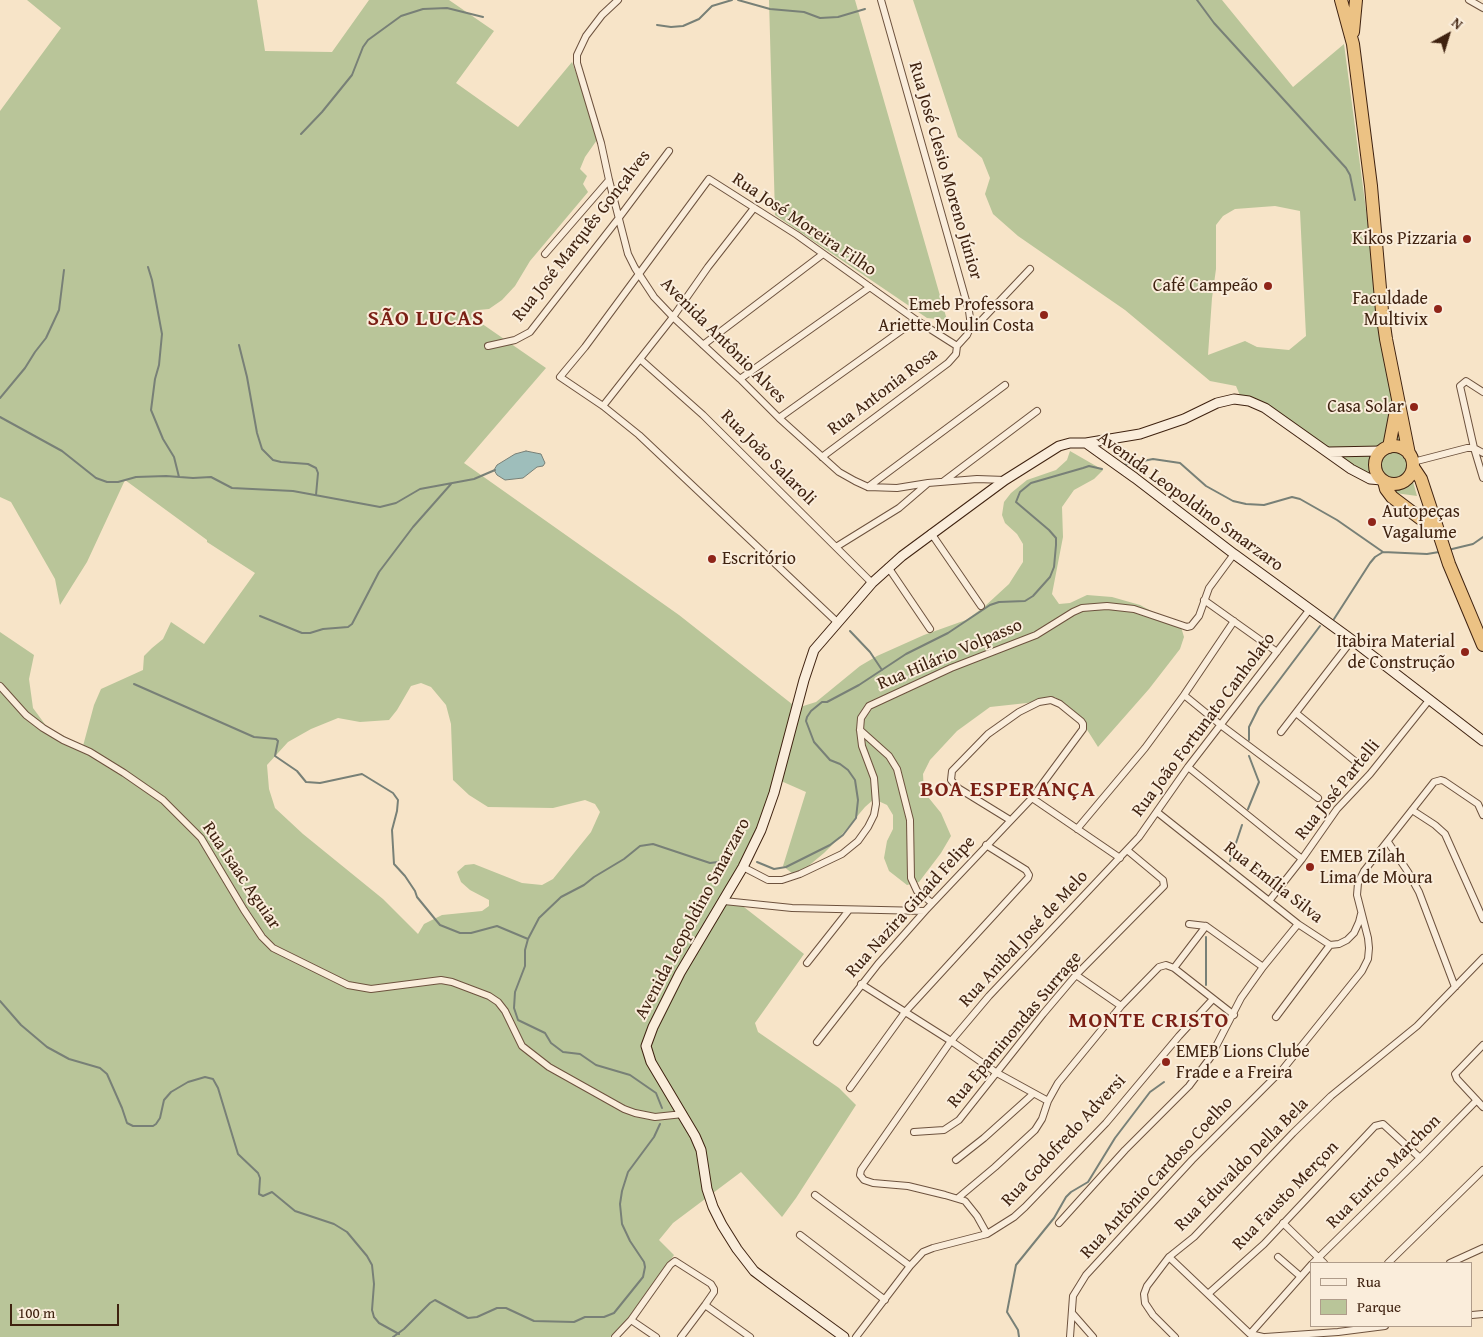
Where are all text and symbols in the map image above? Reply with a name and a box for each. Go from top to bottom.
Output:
north arrow [1423,10,1473,60]
text: N [1448,13,1467,34]
street label: Rua José Clesio Moreno Júnior [904,60,986,282]
street label: Rua José Marquês Gonçalves [508,146,656,326]
street label: Rua José Moreira Filho [728,169,880,281]
place label: Kikos Pizzaria [1352,228,1457,250]
marker: Kikos Pizzaria [1461,233,1473,245]
street label: Avenida Antônio Alves [656,274,790,408]
place label: Café Campeão [1153,275,1258,297]
marker: Café Campeão [1262,280,1274,292]
place label: Faculdade Multivix [1352,288,1428,330]
place label: Emeb Professora Ariette Moulin Costa [878,294,1034,336]
marker: Faculdade Multivix [1432,303,1444,315]
district label: SÃO LUCAS [366,306,486,332]
marker: Emeb Professora Ariette Moulin Costa [1038,309,1050,321]
street label: Rua Antonia Rosa [824,344,942,440]
place label: Casa Solar [1327,396,1404,418]
marker: Casa Solar [1408,401,1420,413]
street label: Rua João Salaroli [716,406,820,510]
street label: Avenida Leopoldino Smarzaro [1093,427,1287,577]
place label: Autopeças Vagalume [1382,501,1460,544]
marker: Autopeças Vagalume [1366,516,1378,528]
place label: Escritório [722,548,796,570]
marker: Escritório [706,553,718,565]
street label: Rua Hilário Volpasso [874,615,1026,695]
street label: Rua João Fortunato Canholato [1128,629,1280,821]
place label: Itabira Material de Construção [1336,631,1455,674]
marker: Itabira Material de Construção [1459,646,1471,658]
street label: Rua José Partelli [1291,736,1385,844]
district label: BOA ESPERANÇA [919,777,1097,803]
street label: Avenida Leopoldino Smarzaro [631,815,755,1023]
street label: Rua Isaac Aguiar [197,818,285,934]
street label: Rua Nazira Ginaid Felipe [842,832,980,982]
street label: Rua Emília Silva [1219,838,1327,928]
place label: EMEB Zilah Lima de Moura [1320,846,1432,889]
marker: EMEB Zilah Lima de Moura [1304,861,1316,873]
street label: Rua Anibal José de Melo [955,866,1093,1012]
street label: Rua Epaminondas Surrage [943,947,1087,1113]
district label: MONTE CRISTO [1067,1008,1231,1034]
place label: EMEB Lions Clube Frade e a Freira [1176,1041,1310,1084]
marker: EMEB Lions Clube Frade e a Freira [1160,1056,1172,1068]
street label: Rua Godofredo Adversi [997,1071,1131,1211]
street label: Rua Antônio Cardoso Coelho [1076,1092,1238,1264]
street label: Rua Eduvaldo Della Bela [1171,1094,1313,1236]
street label: Rua Eurico Marchon [1322,1110,1446,1234]
street label: Rua Fausto Merçon [1228,1137,1344,1255]
legend [1310,1262,1473,1327]
text: Rua [1357,1271,1381,1292]
scale bar [12,1294,121,1326]
text: Parque [1357,1296,1401,1317]
text: 100 m [18,1302,55,1323]

